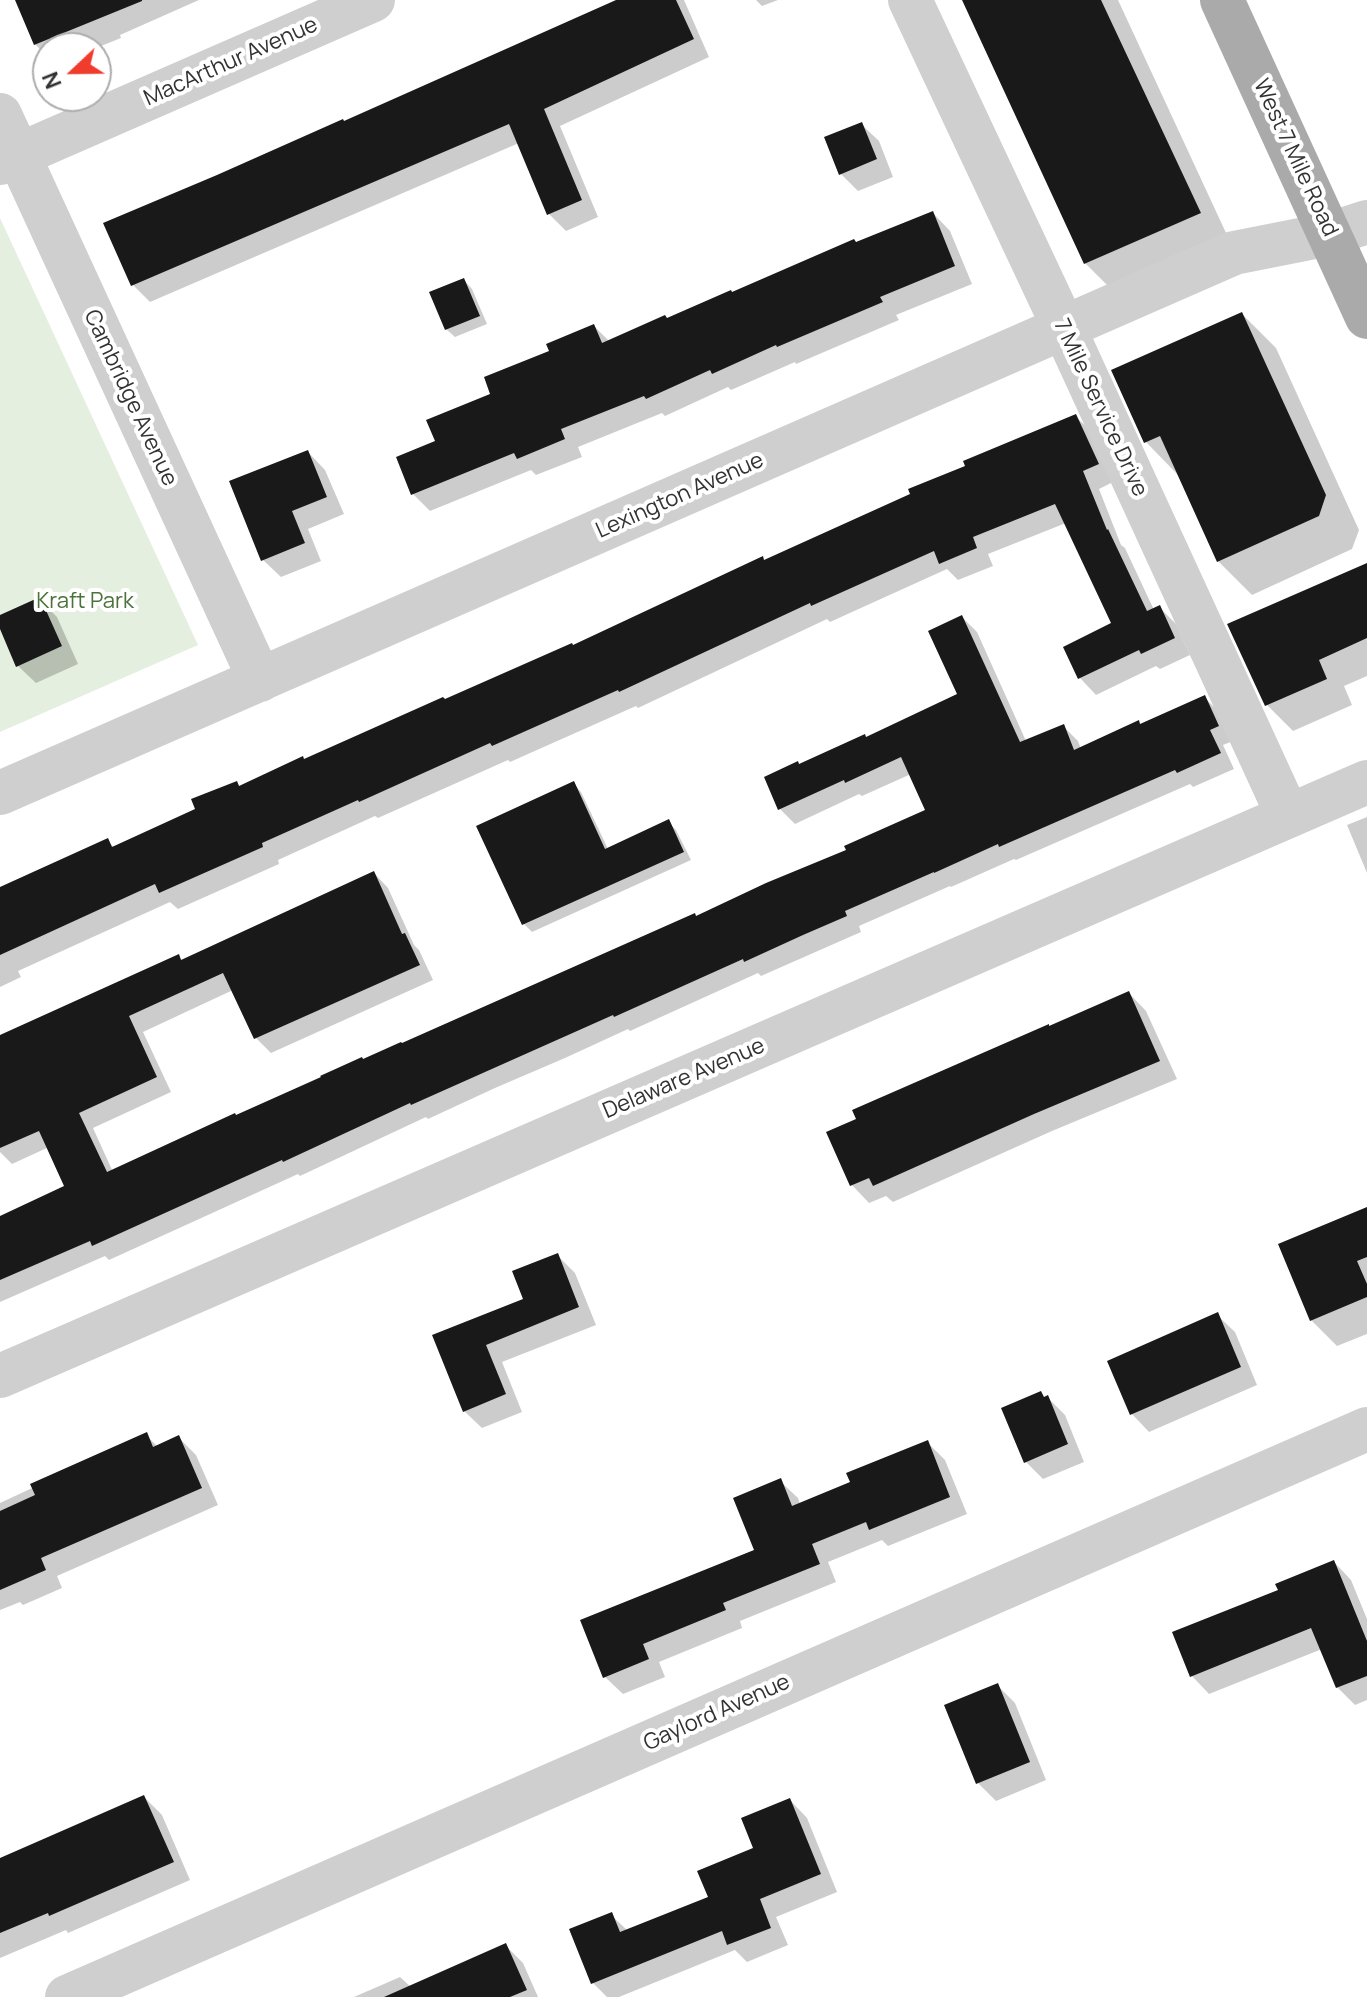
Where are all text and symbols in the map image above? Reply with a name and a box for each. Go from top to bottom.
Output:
street label: MacArthur Avenue [140,12,322,112]
north arrow [32,32,112,112]
text: N [35,67,68,93]
street label: West 7 Mile Road [1247,75,1343,241]
street label: Cambridge Avenue [78,306,182,490]
street label: 7 Mile Service Drive [1047,315,1153,501]
street label: Lexington Avenue [592,447,768,545]
park label: Kraft Park [36,589,134,615]
street label: Delaware Avenue [599,1033,769,1125]
street label: Gaylord Avenue [640,1669,794,1757]

